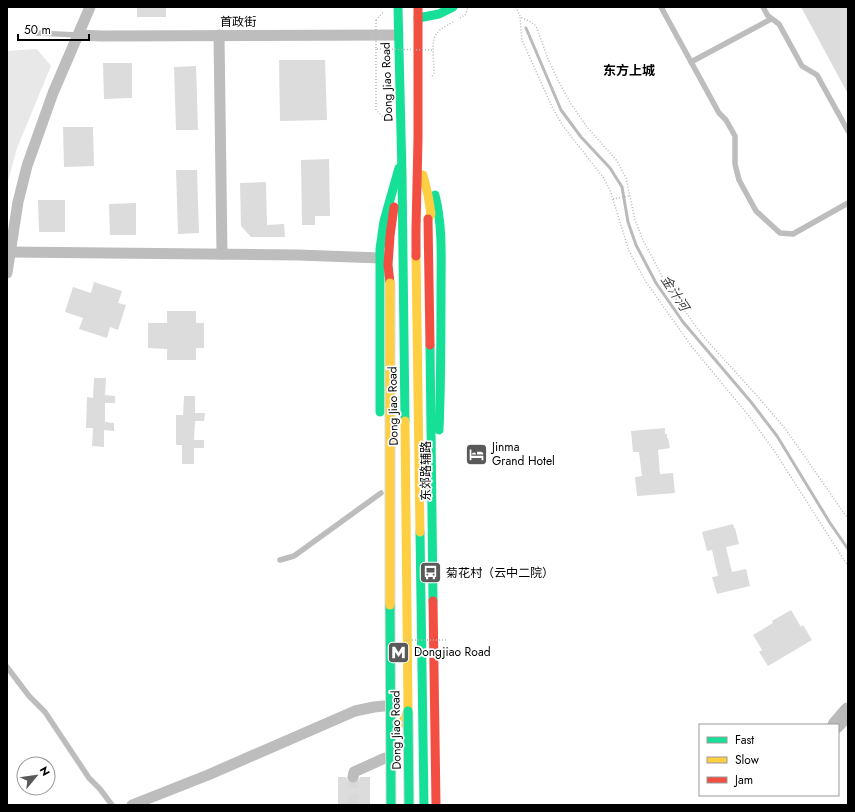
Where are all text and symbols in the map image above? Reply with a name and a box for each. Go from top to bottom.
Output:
street label: 首政街 [220,13,256,31]
scale bar [18,16,89,42]
text: 50 m [24,21,51,39]
street label: Dong Jiao Road [377,42,397,122]
district label: 东方上城 [603,61,655,80]
water label: 金汁河 [656,271,695,317]
street label: Dong Jiao Road [383,366,403,446]
place label: Jinma Grand Hotel [490,438,555,470]
street label: 东郊路辅路 [417,441,435,501]
hotel icon: Jinma Grand Hotel [463,441,489,467]
bus stop icon: 菊花村（云中二院） [418,560,444,586]
place label: 菊花村（云中二院） [446,564,554,582]
metro station icon: Dongjiao Road [386,639,412,665]
place label: Dongjiao Road [414,643,491,661]
street label: Dong Jiao Road [386,690,406,770]
legend [699,724,839,796]
text: Fast [735,731,754,749]
text: Slow [735,751,760,769]
north arrow [16,756,56,796]
text: N [36,763,54,779]
text: Jam [733,771,753,789]

